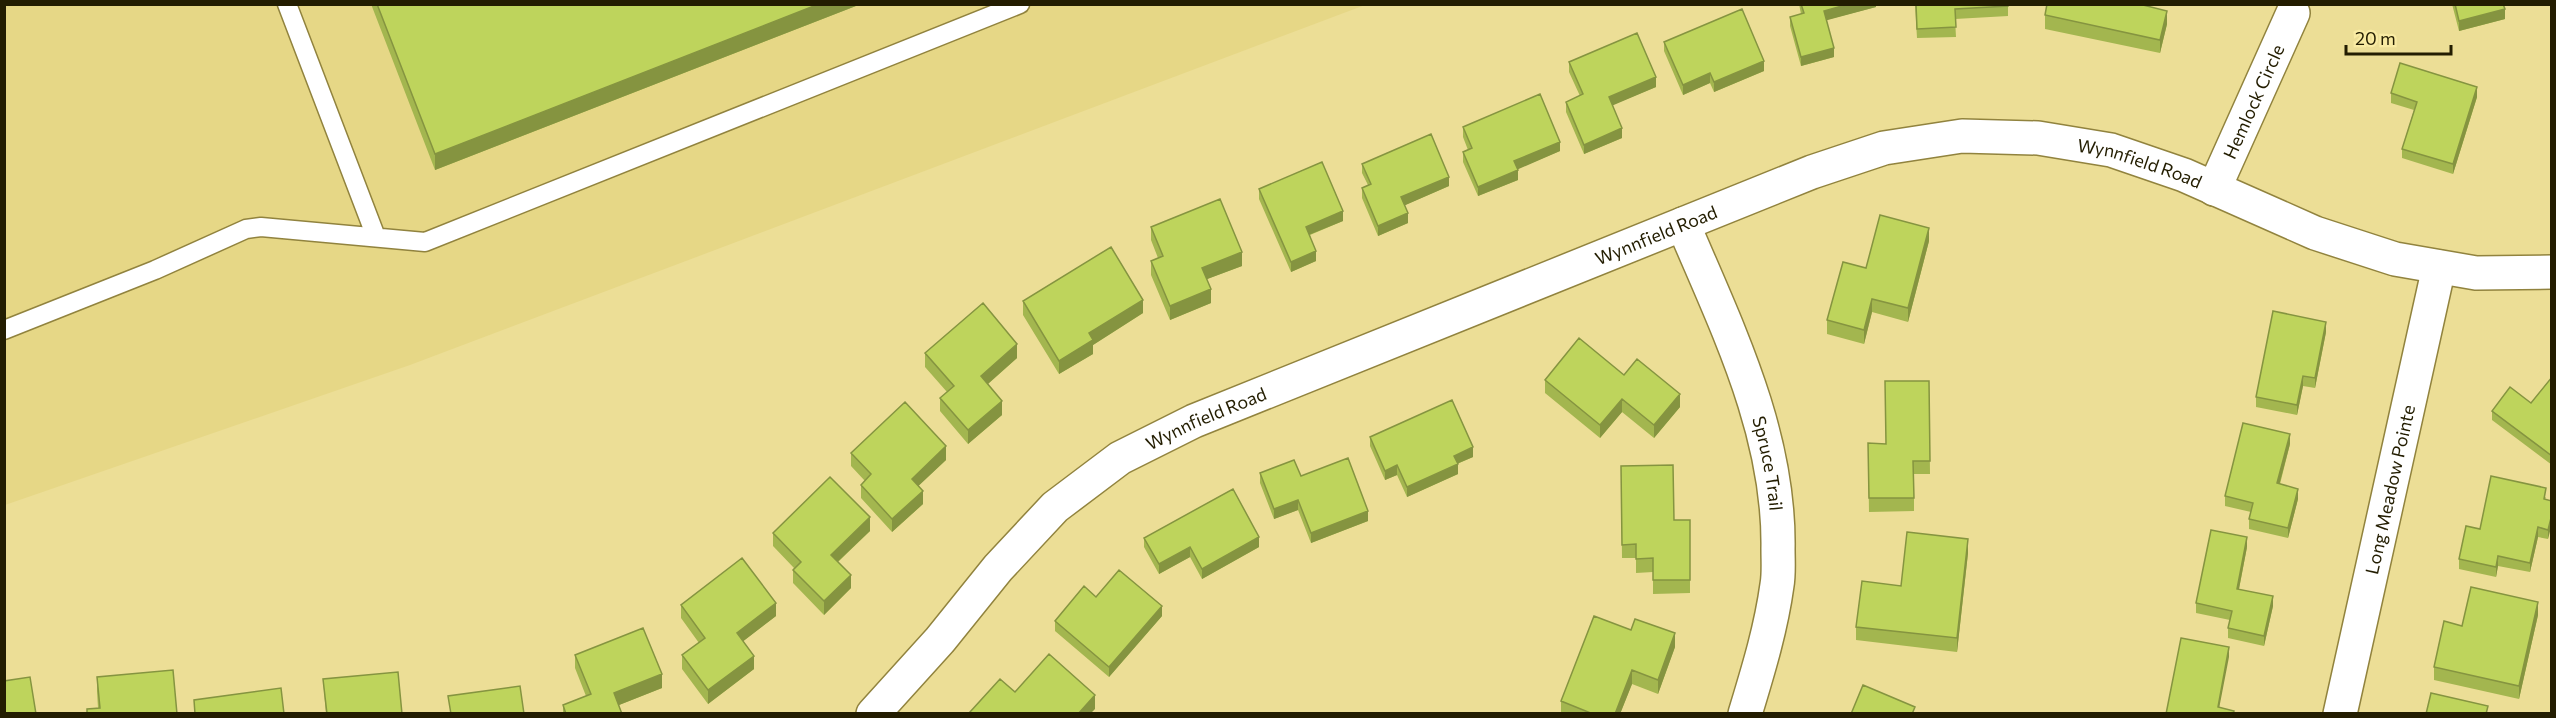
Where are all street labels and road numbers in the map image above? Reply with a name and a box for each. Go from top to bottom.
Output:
street label: Hemlock Circle [2218,41,2289,162]
street label: Wynnfield Road [2076,134,2205,193]
street label: Wynnfield Road [1592,200,1720,269]
street label: Wynnfield Road [1142,382,1269,454]
street label: Long Meadow Pointe [2360,403,2419,576]
street label: Spruce Trail [1748,414,1788,512]

